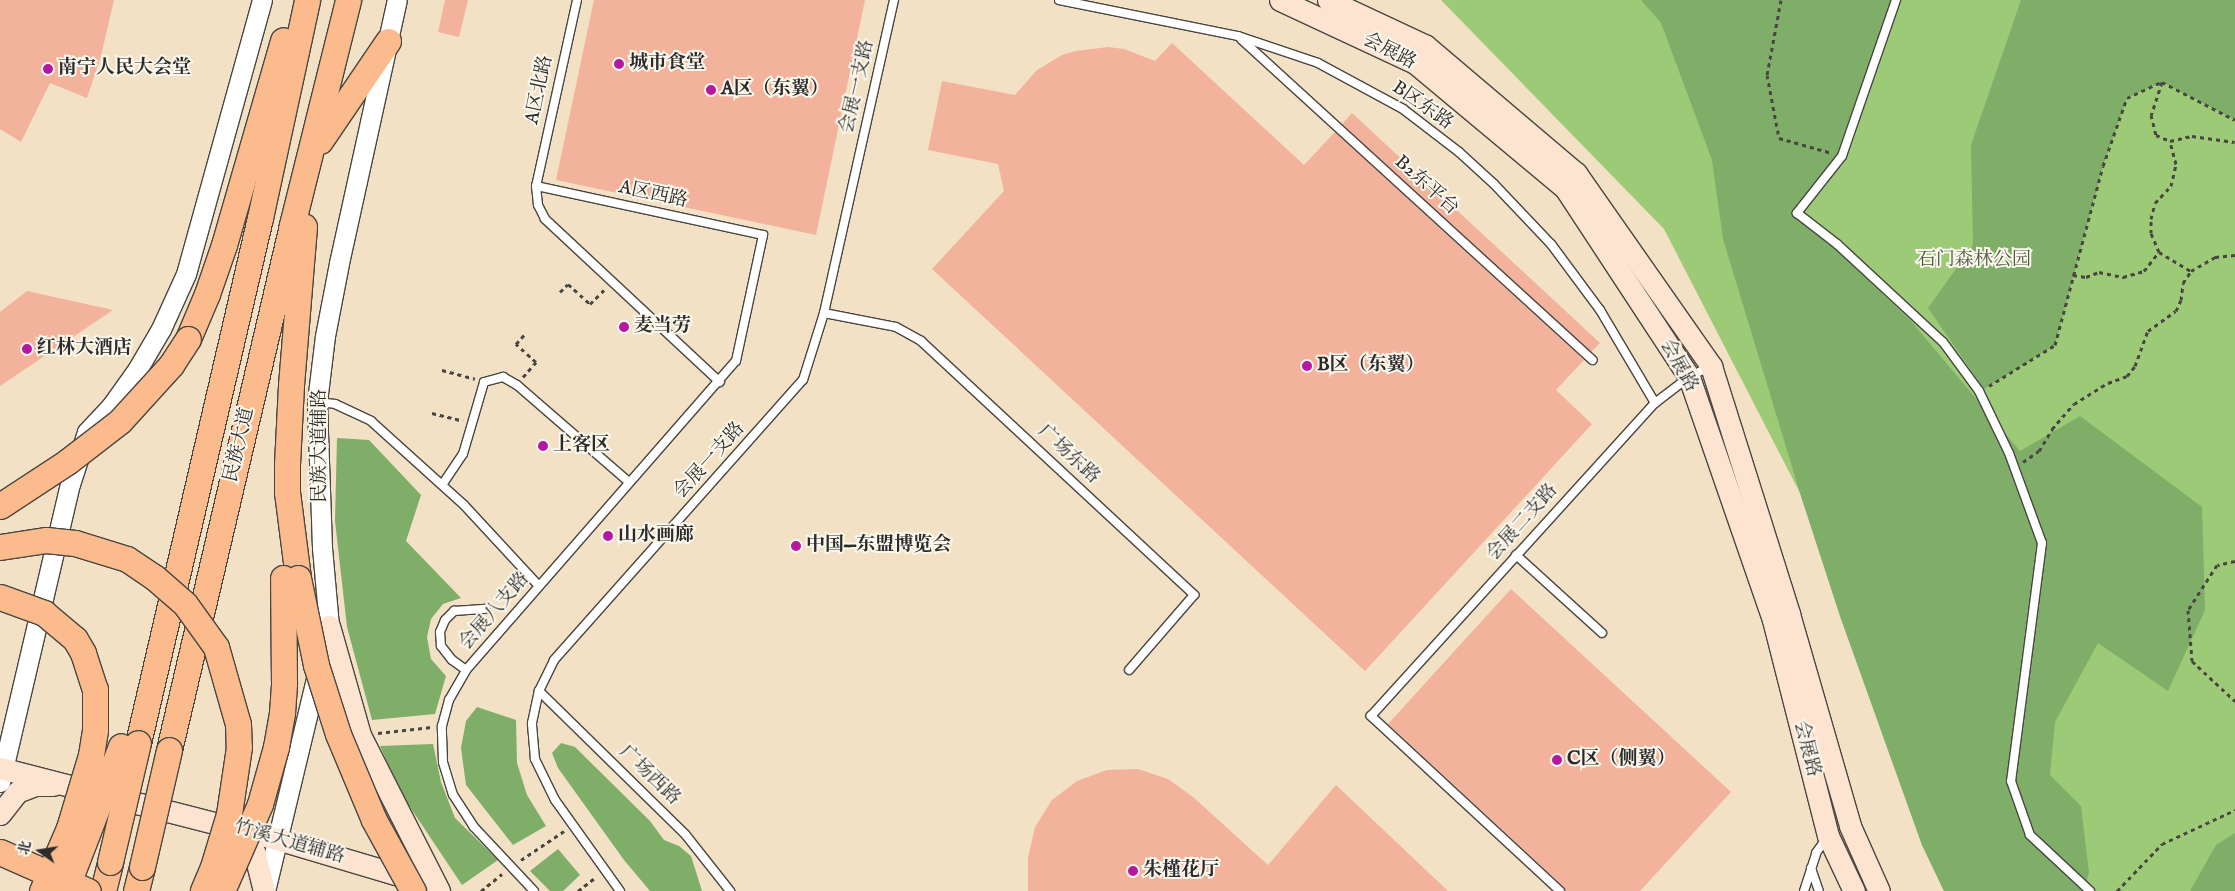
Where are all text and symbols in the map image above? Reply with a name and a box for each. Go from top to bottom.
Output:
street label: 会展路 [1358,29,1420,75]
street label: 会展一支路 [836,38,880,136]
street label: A区北路 [522,53,558,127]
place label: 城市食堂 [629,53,705,75]
place label: 南宁人民大会堂 [58,58,191,80]
marker: 城市食堂 [613,58,625,70]
marker: 南宁人民大会堂 [42,63,54,75]
street label: B区东路 [1387,77,1457,135]
place label: A区（东翼） [721,79,829,101]
marker: A区（东翼） [705,84,717,96]
street label: B2东平台 [1389,151,1463,221]
street label: A区西路 [616,177,690,213]
park label: 石门森林公园 [1917,250,2031,272]
place label: 麦当劳 [634,316,691,338]
marker: 麦当劳 [618,321,630,333]
street label: 会展路 [1654,336,1702,396]
place label: 红林大酒店 [37,338,132,360]
marker: 红林大酒店 [21,343,33,355]
place label: B区（东翼） [1317,355,1425,377]
marker: B区（东翼） [1301,360,1313,372]
street label: 民族大道辅路 [310,389,332,503]
street label: 民族大道 [220,405,260,485]
street label: 会展一支路 [670,418,750,504]
street label: 广场东路 [1032,421,1104,489]
place label: 上客区 [553,435,610,457]
marker: 上客区 [537,440,549,452]
street label: 会展二支路 [1483,480,1563,566]
place label: 山水画廊 [618,525,694,547]
marker: 山水画廊 [602,530,614,542]
place label: 中国—东盟博览会 [806,535,951,557]
marker: 中国—东盟博览会 [790,540,802,552]
street label: 会展八支路 [455,569,535,655]
street label: 会展路 [1788,719,1824,779]
street label: 广场西路 [614,741,684,811]
place label: C区（侧翼） [1567,749,1676,771]
marker: C区（侧翼） [1551,754,1563,766]
street label: 竹溪大道辅路 [231,816,347,870]
north arrow [15,826,65,876]
text: 北 [15,839,36,856]
place label: 朱槿花厅 [1143,860,1219,882]
marker: 朱槿花厅 [1127,865,1139,877]

